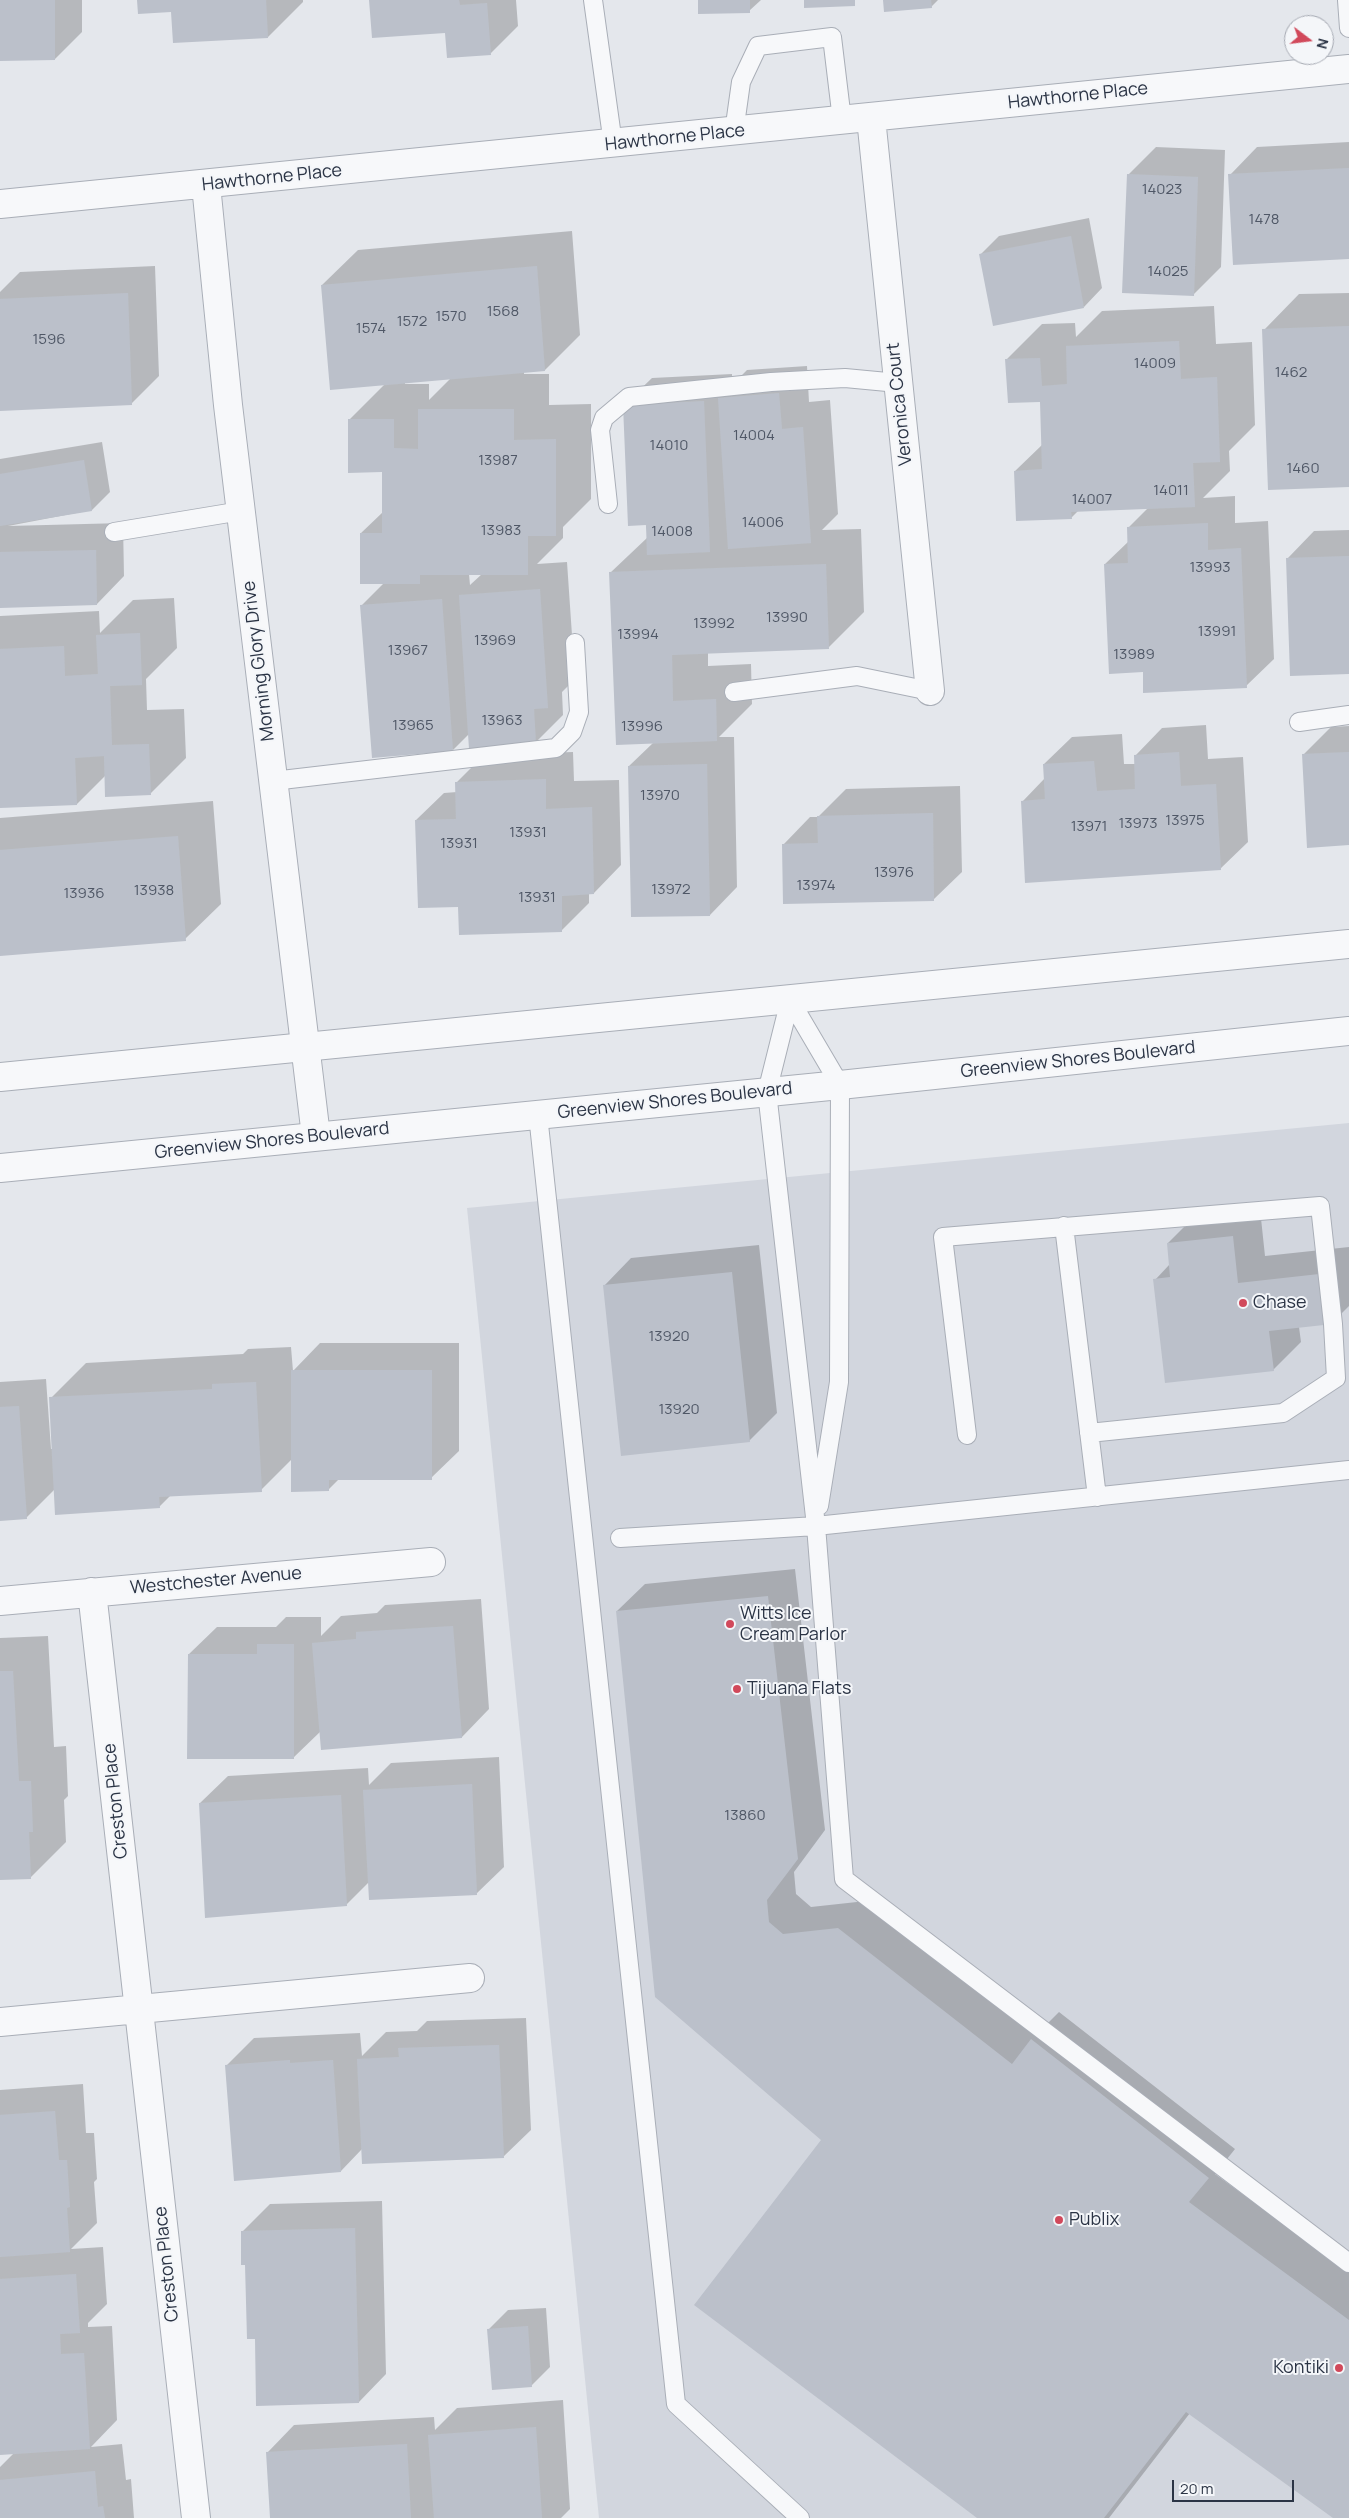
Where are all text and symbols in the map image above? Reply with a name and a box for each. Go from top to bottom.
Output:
north arrow [1284,15,1334,65]
text: N [1313,36,1333,51]
street label: Hawthorne Place [1007,78,1149,114]
street label: Hawthorne Place [604,120,746,156]
street label: Hawthorne Place [201,160,343,196]
house number: 14023 [1142,181,1182,199]
house number: 1478 [1249,211,1279,229]
house number: 14025 [1147,263,1189,281]
house number: 1568 [487,303,519,321]
house number: 1570 [435,308,467,326]
house number: 1572 [397,313,427,331]
house number: 1574 [356,320,386,338]
house number: 1596 [32,331,66,349]
street label: Veronica Court [883,341,917,467]
house number: 14009 [1134,355,1176,373]
house number: 1462 [1275,364,1307,382]
house number: 14004 [733,427,775,445]
house number: 14010 [650,437,688,455]
house number: 13987 [478,452,518,470]
house number: 1460 [1286,460,1320,478]
house number: 14011 [1153,482,1189,500]
house number: 14007 [1072,491,1112,509]
house number: 14006 [742,514,784,532]
house number: 13983 [481,522,521,540]
house number: 14008 [651,523,693,541]
house number: 13993 [1189,559,1231,577]
street label: Morning Glory Drive [238,580,280,742]
house number: 13990 [766,609,808,627]
house number: 13992 [693,615,735,633]
house number: 13991 [1198,623,1236,641]
house number: 13994 [617,626,659,644]
house number: 13969 [474,632,516,650]
house number: 13967 [388,642,428,660]
house number: 13989 [1113,646,1155,664]
house number: 13963 [481,712,523,730]
house number: 13965 [392,717,434,735]
house number: 13996 [621,718,663,736]
house number: 13970 [640,787,680,805]
house number: 13975 [1165,812,1205,830]
house number: 13973 [1118,815,1158,833]
house number: 13971 [1071,818,1107,836]
house number: 13931 [509,824,547,842]
house number: 13931 [440,835,478,853]
house number: 13976 [874,864,914,882]
house number: 13974 [796,877,836,895]
house number: 13972 [651,881,691,899]
house number: 13938 [134,882,174,900]
house number: 13936 [63,885,105,903]
house number: 13931 [518,889,556,907]
street label: Greenview Shores Boulevard [960,1037,1196,1083]
street label: Greenview Shores Boulevard [557,1078,793,1124]
street label: Greenview Shores Boulevard [154,1118,390,1164]
place label: Chase [1253,1292,1307,1314]
marker: Chase [1237,1297,1249,1309]
house number: 13920 [648,1328,690,1346]
house number: 13920 [658,1401,700,1419]
street label: Westchester Avenue [129,1563,303,1599]
place label: Witts Ice Cream Parlor [740,1603,847,1646]
marker: Witts Ice Cream Parlor [724,1618,736,1630]
place label: Tijuana Flats [747,1678,851,1700]
marker: Tijuana Flats [731,1683,743,1695]
street label: Creston Place [99,1742,133,1860]
house number: 13860 [724,1807,766,1825]
street label: Creston Place [150,2205,184,2323]
place label: Publix [1069,2209,1119,2231]
marker: Publix [1053,2214,1065,2226]
place label: Kontiki [1273,2357,1329,2379]
marker: Kontiki [1333,2362,1345,2374]
scale bar [1174,2470,1296,2502]
text: 20 m [1180,2478,1213,2499]

